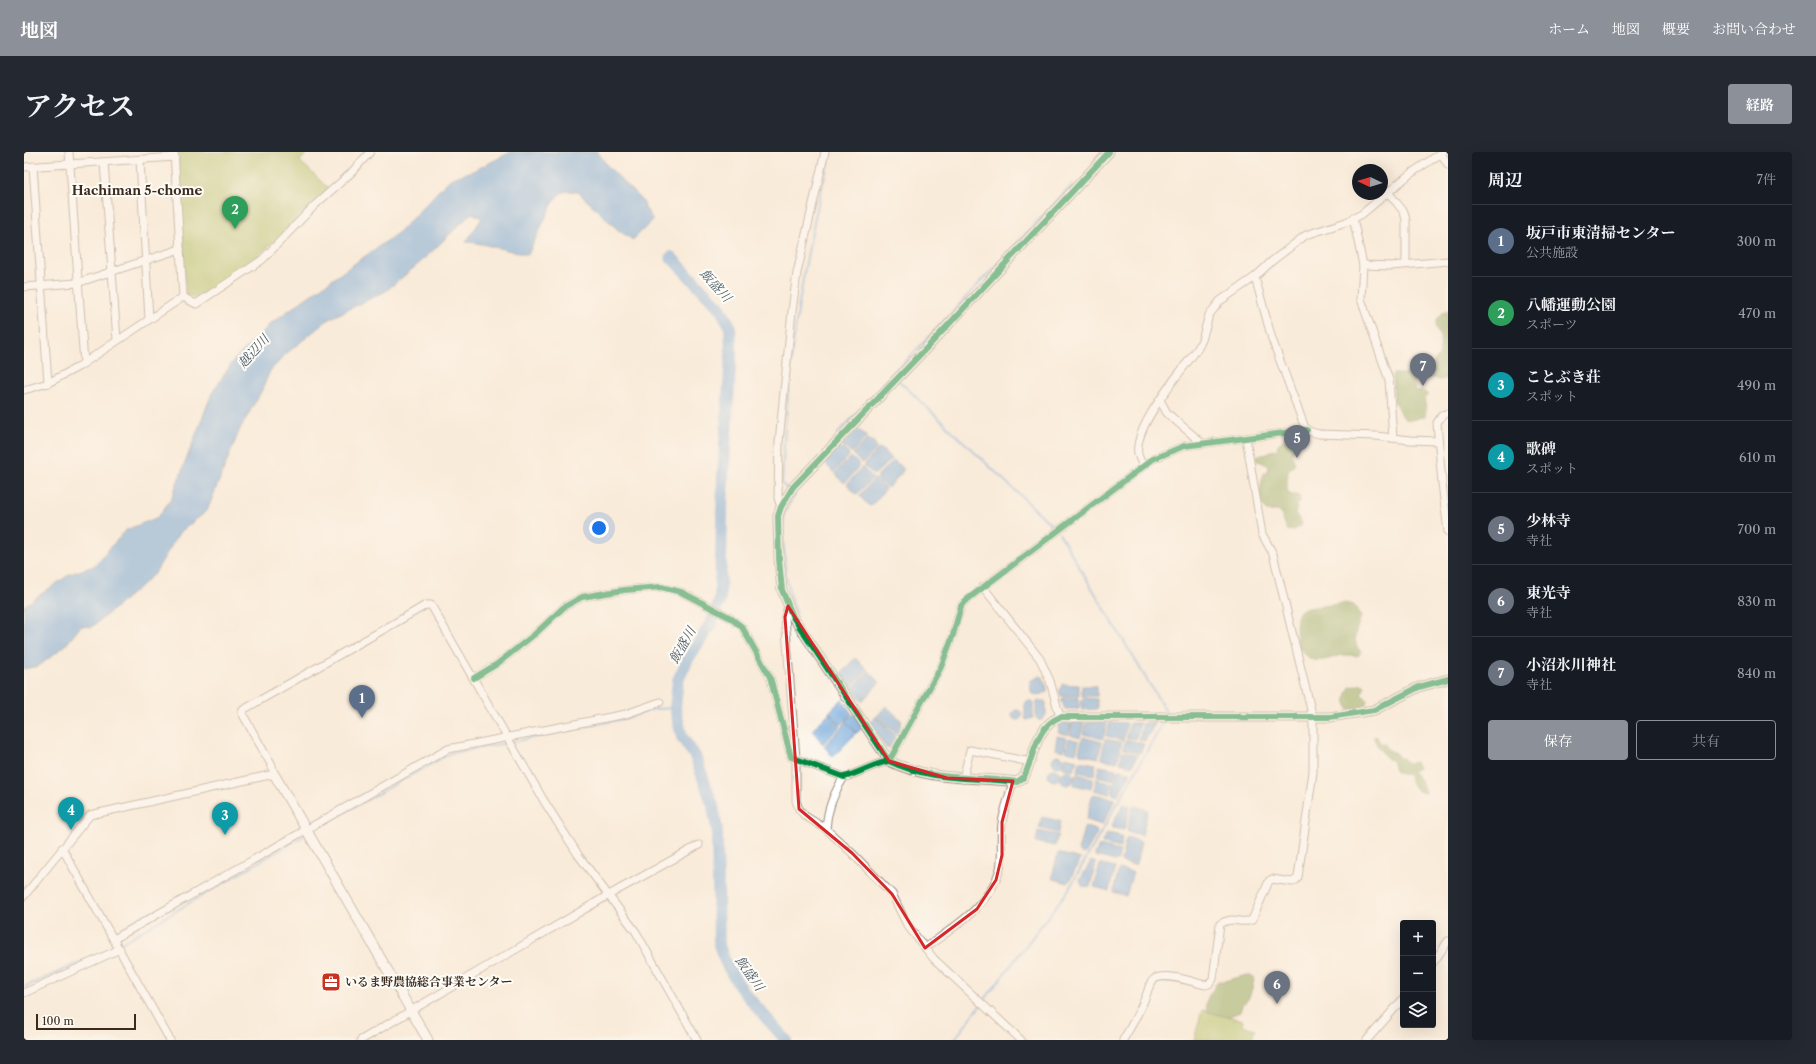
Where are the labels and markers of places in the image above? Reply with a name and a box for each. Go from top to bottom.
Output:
pin: 2 [222,196,248,229]
pin: 7 [1410,353,1436,386]
pin: 5 [1284,425,1310,458]
pin: 1 [349,685,375,718]
pin: 4 [58,797,84,830]
pin: 3 [212,802,238,835]
office icon: いるま野農協総合事業センター [320,971,342,993]
pin: 6 [1264,971,1290,1004]
place label: いるま野農協総合事業センター [345,974,513,989]

